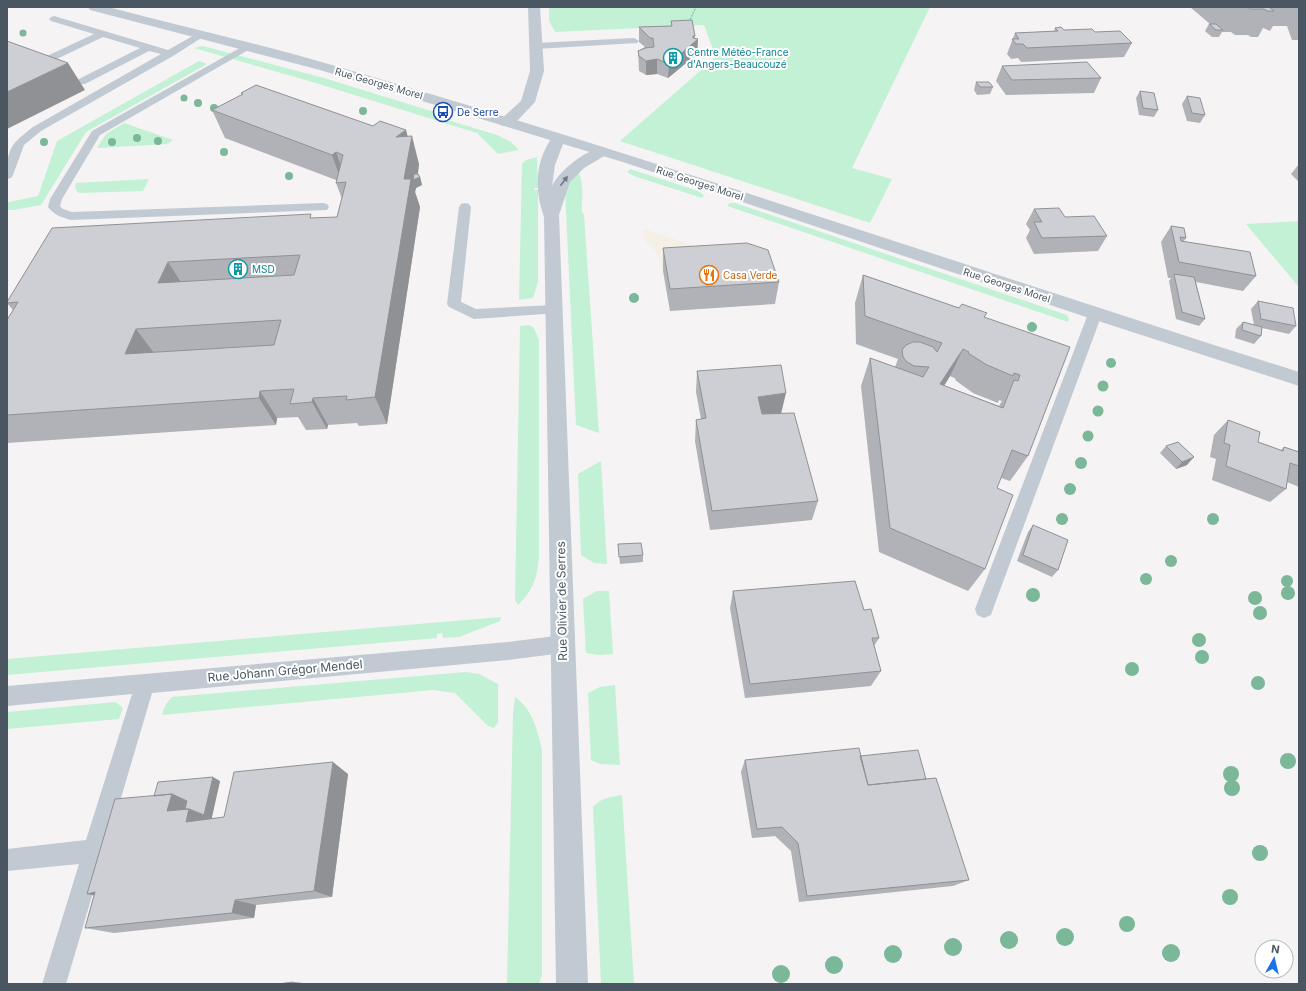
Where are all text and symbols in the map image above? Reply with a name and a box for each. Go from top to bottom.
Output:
place label: Centre Météo-France d'Angers-Beaucouzé [687,46,789,70]
building icon: Centre Météo-France d'Angers-Beaucouzé [662,47,684,69]
street label: Rue Georges Morel [334,65,424,101]
bus stop icon: De Serre [432,101,454,123]
place label: De Serre [457,106,499,118]
street label: Rue Georges Morel [655,163,745,203]
one-way arrow [560,175,568,186]
building icon: MSD [227,258,249,280]
place label: MSD [252,263,275,275]
restaurant icon: Casa Verde [698,264,720,286]
street label: Rue Georges Morel [962,265,1052,305]
place label: Casa Verde [723,269,778,281]
street label: Rue Olivier de Serres [553,541,570,661]
street label: Rue Johann Grégor Mendel [207,656,363,685]
north arrow [1254,939,1294,979]
text: N [1270,942,1281,957]

